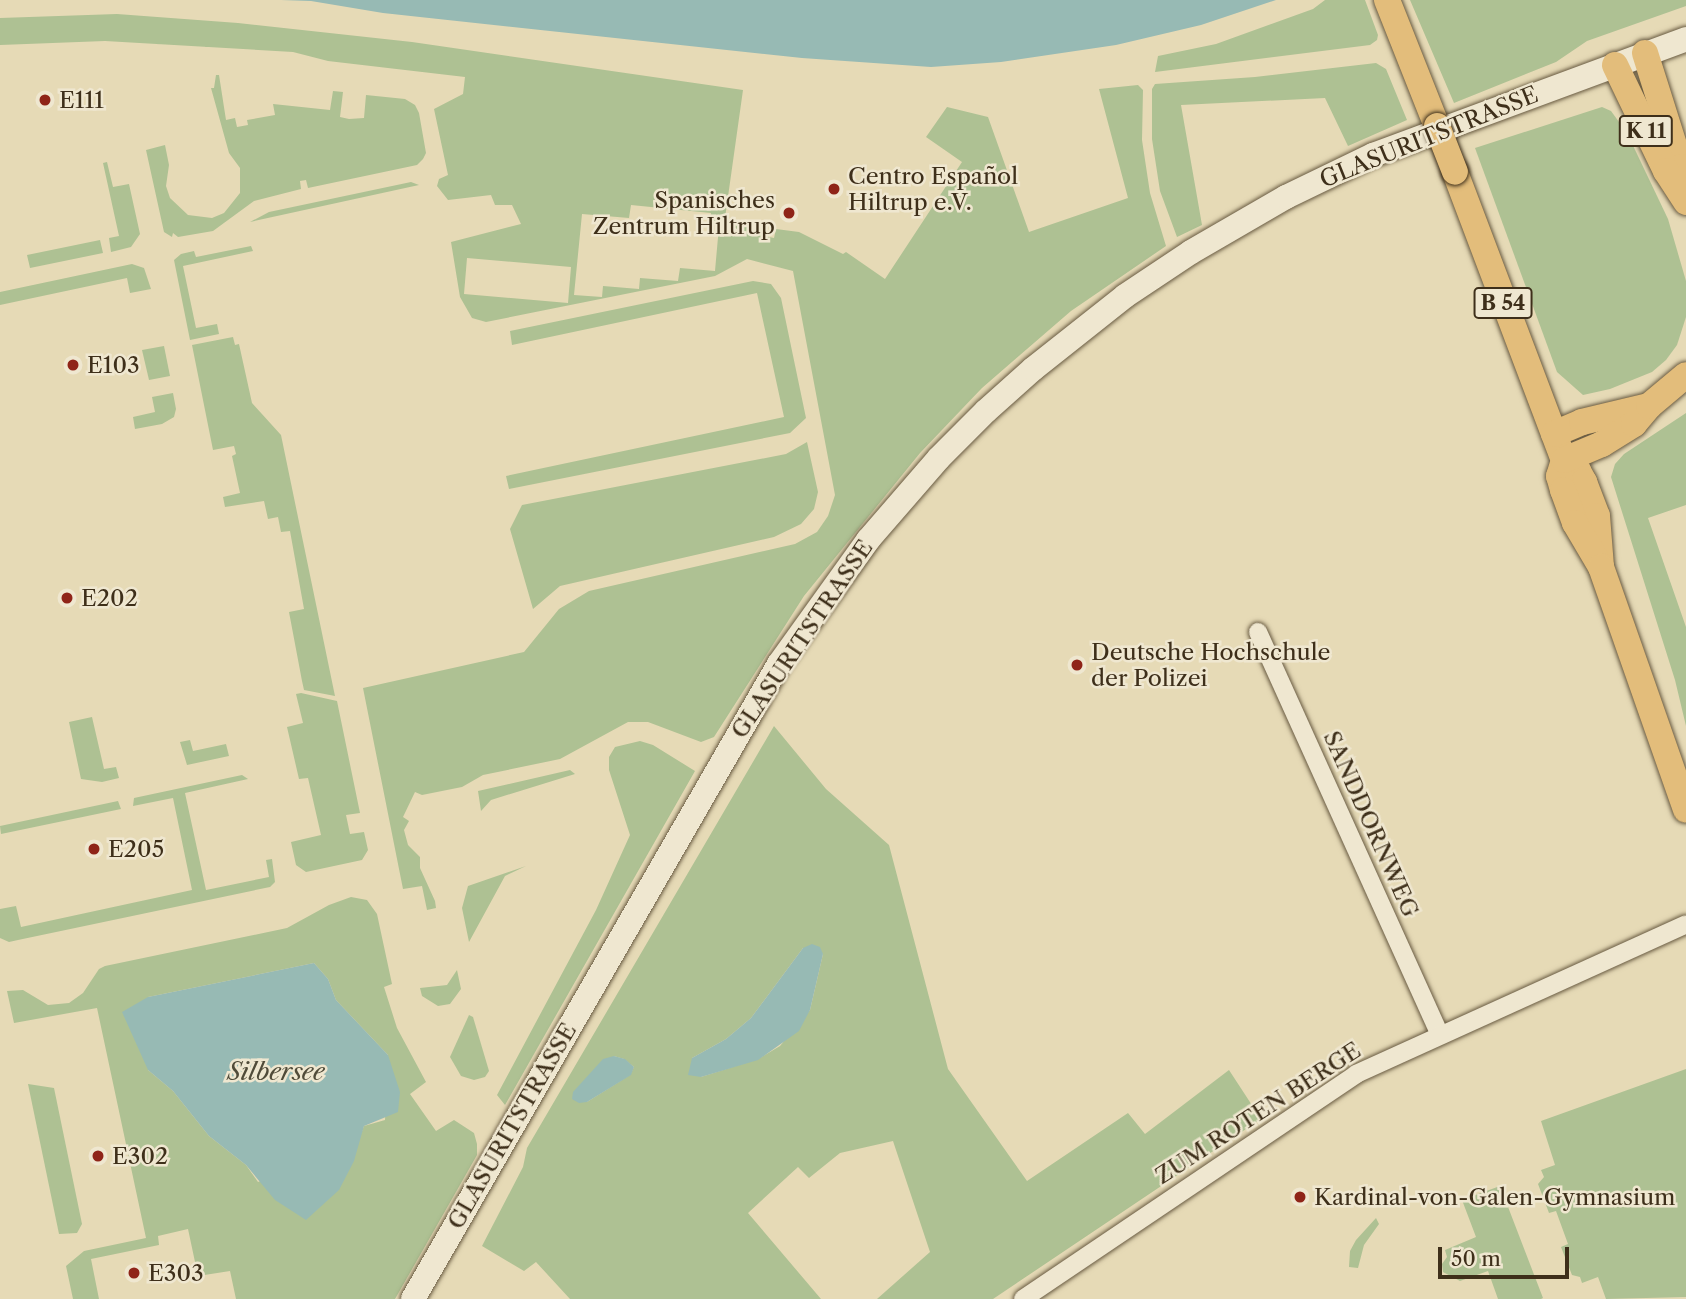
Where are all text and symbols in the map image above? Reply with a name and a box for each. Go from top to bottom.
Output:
street label: GLASURITSTRASSE [1316,81,1542,193]
place label: E111 [59,86,104,114]
marker: E111 [37,92,53,108]
road number: K 11 [1618,114,1674,148]
place label: Centro Español Hiltrup e.V. [848,162,1018,216]
marker: Centro Español Hiltrup e.V. [826,181,842,197]
place label: Spanisches Zentrum Hiltrup [593,186,775,240]
marker: Spanisches Zentrum Hiltrup [781,205,797,221]
road number: B 54 [1473,286,1533,320]
place label: E103 [87,351,140,379]
marker: E103 [65,357,81,373]
street label: GLASURITSTRASSE [725,535,879,743]
place label: E202 [81,584,138,612]
marker: E202 [59,590,75,606]
place label: Deutsche Hochschule der Polizei [1091,638,1330,692]
marker: Deutsche Hochschule der Polizei [1069,657,1085,673]
street label: SANDDORNWEG [1318,727,1424,921]
place label: E205 [108,835,164,863]
marker: E205 [86,841,102,857]
street label: GLASURITSTRASSE [442,1018,582,1234]
street label: ZUM ROTEN BERGE [1150,1036,1366,1190]
water label: Silbersee [228,1058,324,1086]
place label: E302 [112,1142,168,1170]
marker: E302 [90,1148,106,1164]
place label: Kardinal-von-Galen-Gymnasium [1314,1183,1676,1211]
marker: Kardinal-von-Galen-Gymnasium [1292,1189,1308,1205]
scale bar [1441,1232,1572,1276]
text: 50 m [1451,1246,1501,1271]
place label: E303 [148,1259,204,1287]
marker: E303 [126,1265,142,1281]

